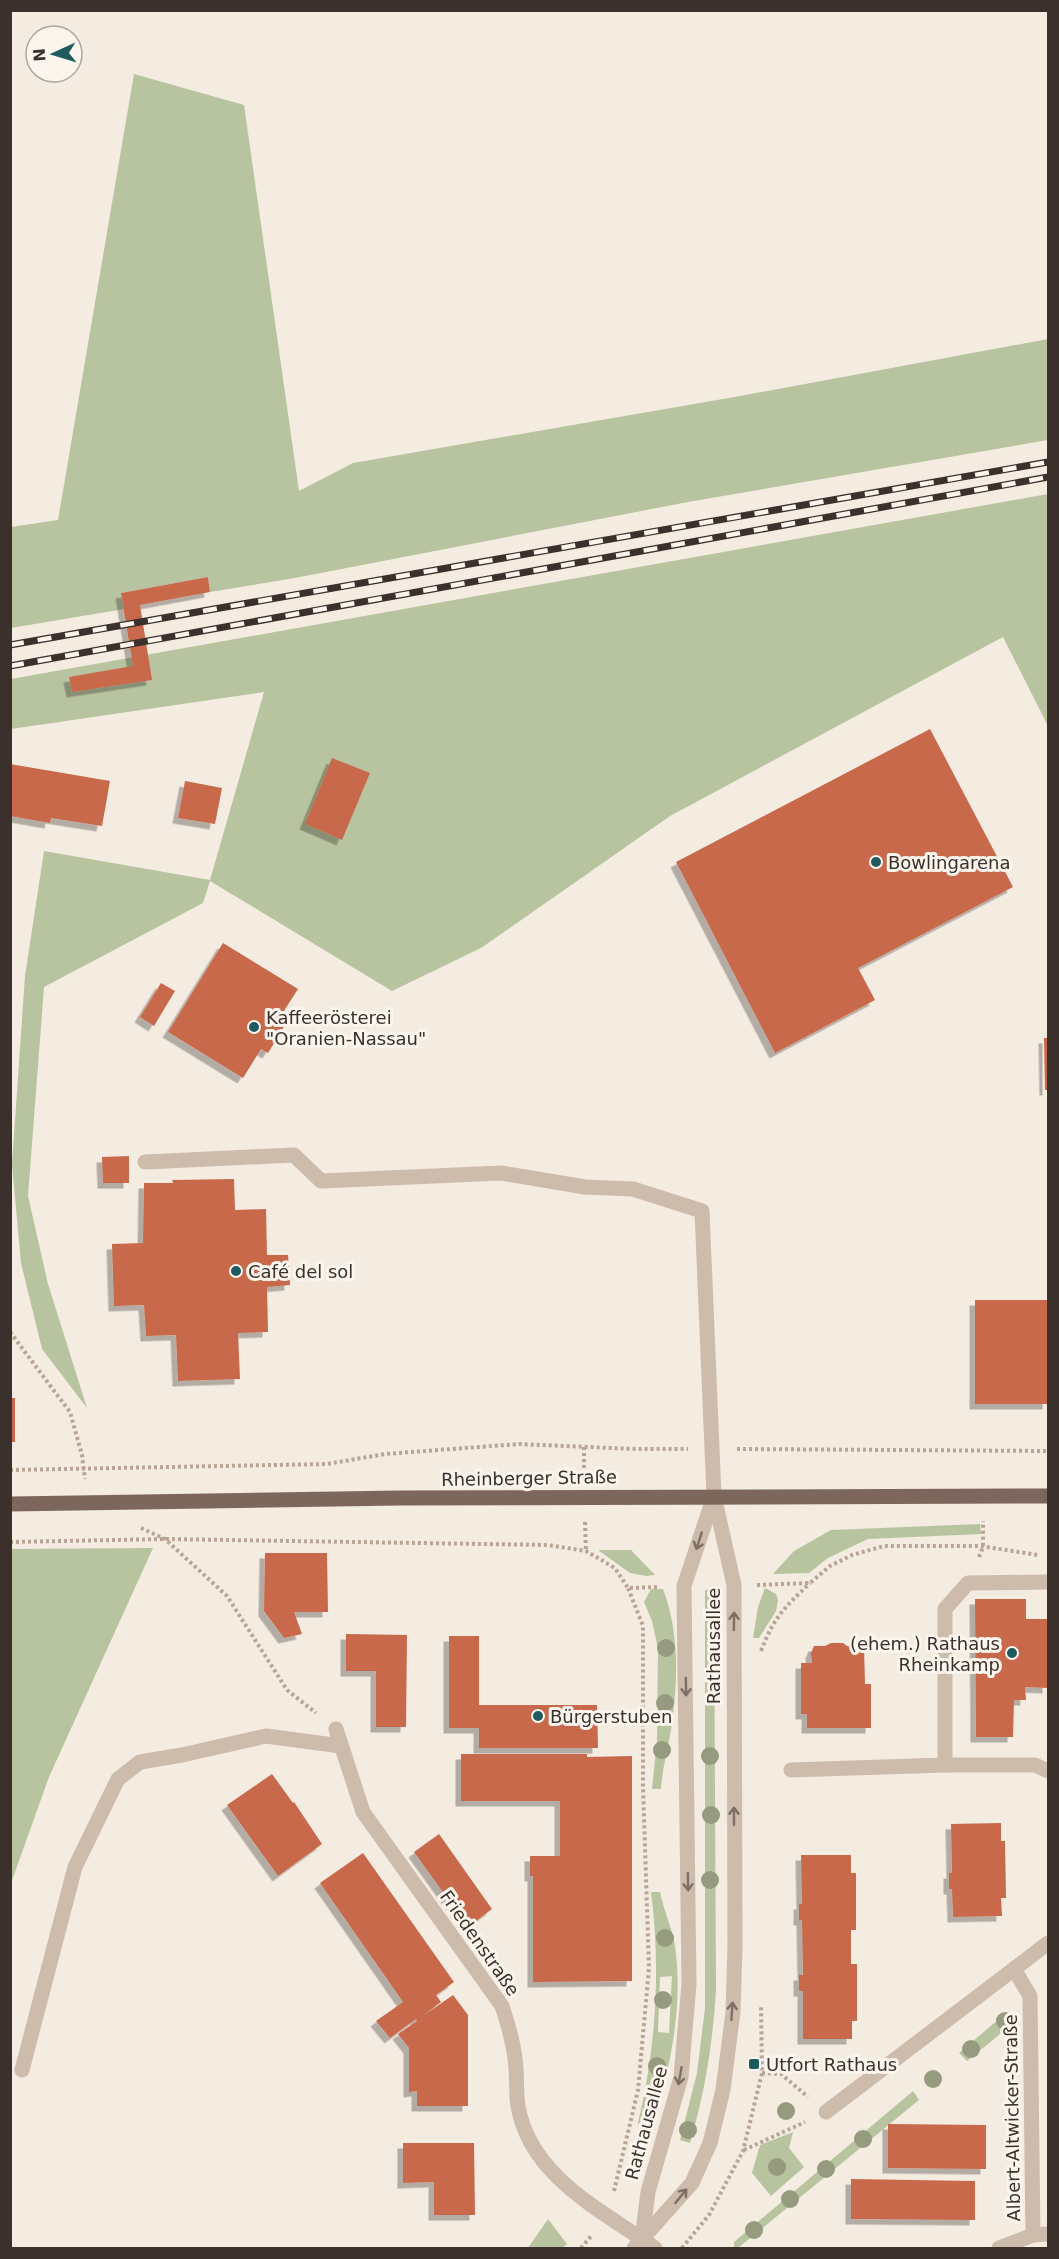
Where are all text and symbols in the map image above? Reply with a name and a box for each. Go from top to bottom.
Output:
north arrow [24,24,84,84]
text: N [30,48,49,62]
place label: Bowlingarena [888,852,1010,873]
marker: Bowlingarena [869,855,883,869]
place label: Kaffeerösterei "Oranien-Nassau" [266,1007,426,1049]
marker: Kaffeerösterei "Oranien-Nassau" [247,1020,261,1034]
place label: Café del sol [248,1261,353,1282]
marker: Café del sol [229,1264,243,1278]
street label: Rheinberger Straße [441,1466,617,1490]
one-way arrow [693,1531,704,1550]
street label: Rathausallee [703,1588,724,1704]
one-way arrow [728,1611,739,1631]
place label: (ehem.) Rathaus Rheinkamp [850,1633,1000,1675]
marker: (ehem.) Rathaus Rheinkamp [1005,1646,1019,1660]
one-way arrow [680,1676,692,1696]
place label: Bürgerstuben [550,1706,673,1727]
marker: Bürgerstuben [531,1709,545,1723]
one-way arrow [728,1806,740,1826]
one-way arrow [682,1871,694,1891]
street label: Friedenstraße [436,1886,524,2000]
one-way arrow [727,2001,738,2021]
street label: Albert-Altwicker-Straße [1000,2014,1024,2222]
place label: Utfort Rathaus [766,2054,897,2075]
marker: Utfort Rathaus [747,2057,761,2071]
street label: Rathausallee [621,2064,671,2182]
one-way arrow [674,2066,685,2085]
one-way arrow [675,2188,688,2204]

